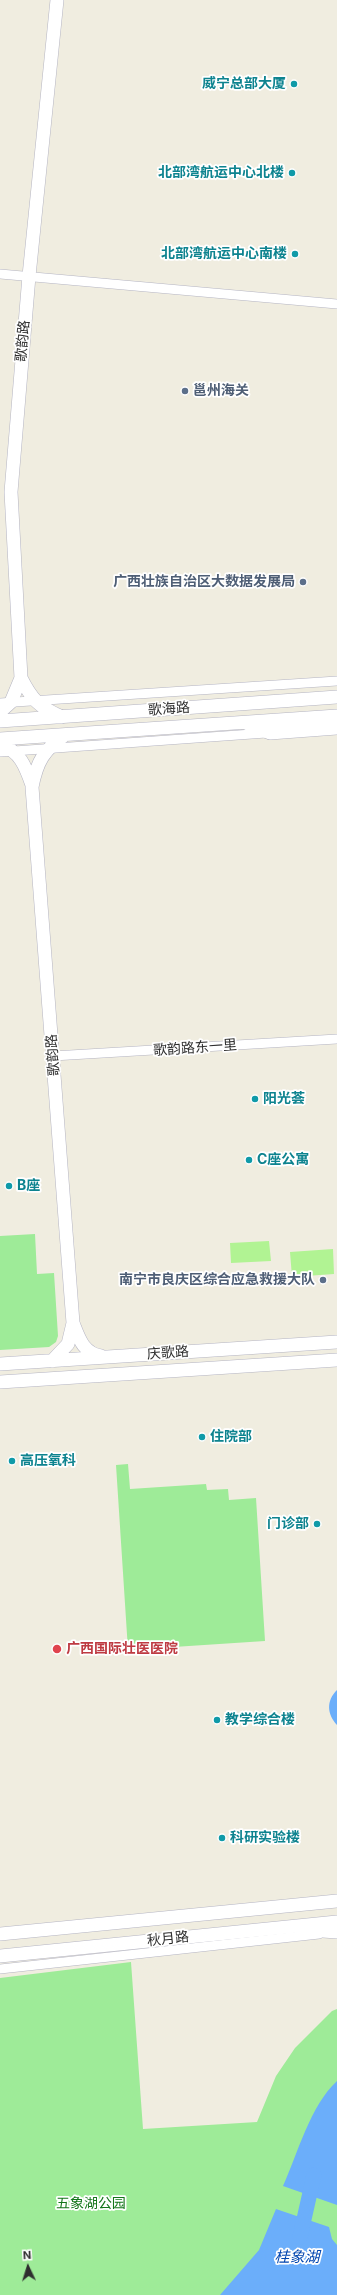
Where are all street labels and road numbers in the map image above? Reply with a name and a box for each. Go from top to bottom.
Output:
street label: 歌韵路 [13,319,33,363]
street label: 歌海路 [147,699,191,719]
street label: 歌韵路 [43,1033,63,1077]
street label: 歌韵路东一里 [153,1037,237,1059]
street label: 庆歌路 [146,1343,190,1363]
street label: 秋月路 [146,1928,190,1950]

